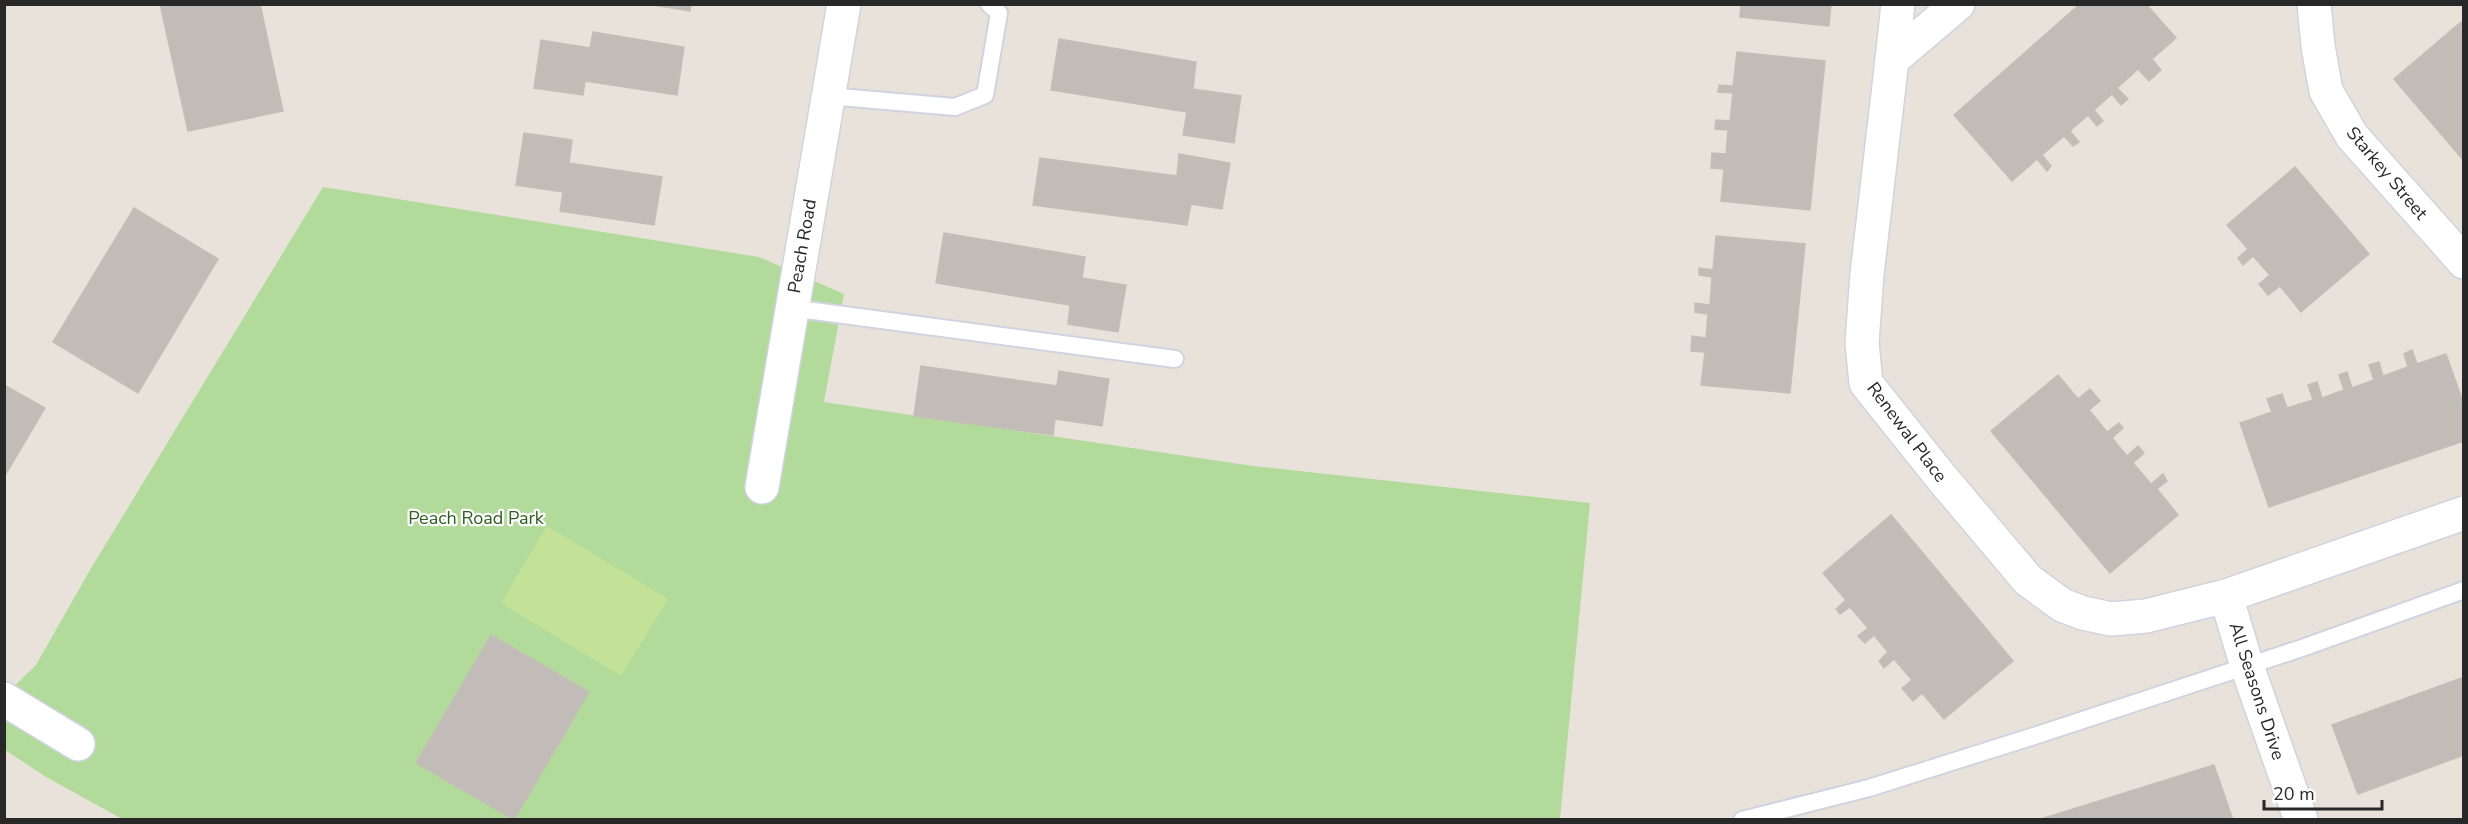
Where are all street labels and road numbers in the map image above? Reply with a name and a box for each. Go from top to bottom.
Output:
street label: Starkey Street [2341,121,2433,225]
street label: Peach Road [782,197,822,295]
street label: Renewal Place [1861,377,1953,487]
street label: All Seasons Drive [2223,619,2291,763]

